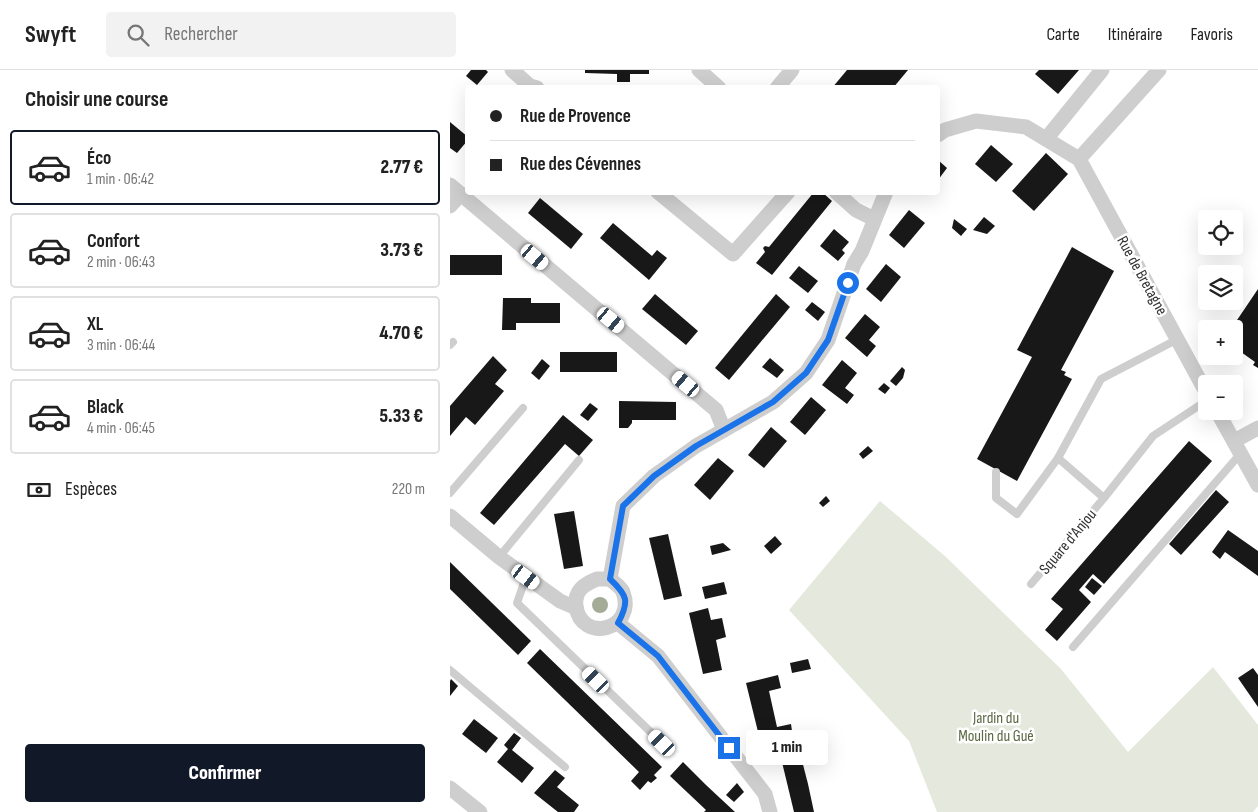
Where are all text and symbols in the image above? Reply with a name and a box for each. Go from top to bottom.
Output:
search box [106,12,456,57]
text: Swyft [25,20,76,49]
icon: search [124,21,152,49]
text: Rechercher [164,23,238,46]
text: Carte [1046,24,1080,45]
text: Itinéraire [1108,24,1162,45]
text: Favoris [1190,24,1233,45]
text: Choisir une course [25,86,168,113]
text: Rue de Provence [520,105,631,128]
icon: car [27,145,72,190]
text: Éco [87,147,111,170]
text: Rue des Cévennes [520,153,641,176]
text: 2.77 € [381,156,423,179]
text: 1 min · 06:42 [87,170,154,189]
map controls [1198,210,1243,420]
button: locate [1198,210,1243,255]
icon: car [27,228,72,273]
text: Confort [87,230,140,253]
street label: Rue de Bretagne [1112,233,1171,318]
text: 3.73 € [380,239,423,262]
car [518,242,551,272]
text: 2 min · 06:43 [87,253,155,272]
button: layers [1198,265,1243,310]
route start [837,272,859,294]
car [594,305,627,335]
icon: car [27,311,72,356]
text: XL [87,313,103,336]
button: + [1198,320,1243,365]
text: 4.70 € [379,322,423,345]
text: 3 min · 06:44 [87,336,155,355]
car [669,369,702,399]
button: − [1198,375,1243,420]
icon: car [27,394,72,439]
text: Black [87,396,124,419]
text: 5.33 € [379,405,423,428]
text: 4 min · 06:45 [87,419,155,438]
icon: cash [25,476,53,504]
text: Espèces [65,478,117,501]
text: 220 m [392,480,425,499]
street label: Square d'Anjou [1035,506,1101,578]
car [509,562,542,592]
car [580,664,612,696]
park label: Jardin du Moulin du Gué [958,709,1034,746]
car [646,727,678,759]
callout: 1 min [746,730,829,766]
route end [718,737,740,759]
text: 1 min [772,738,802,757]
button: Confirmer [25,744,425,802]

